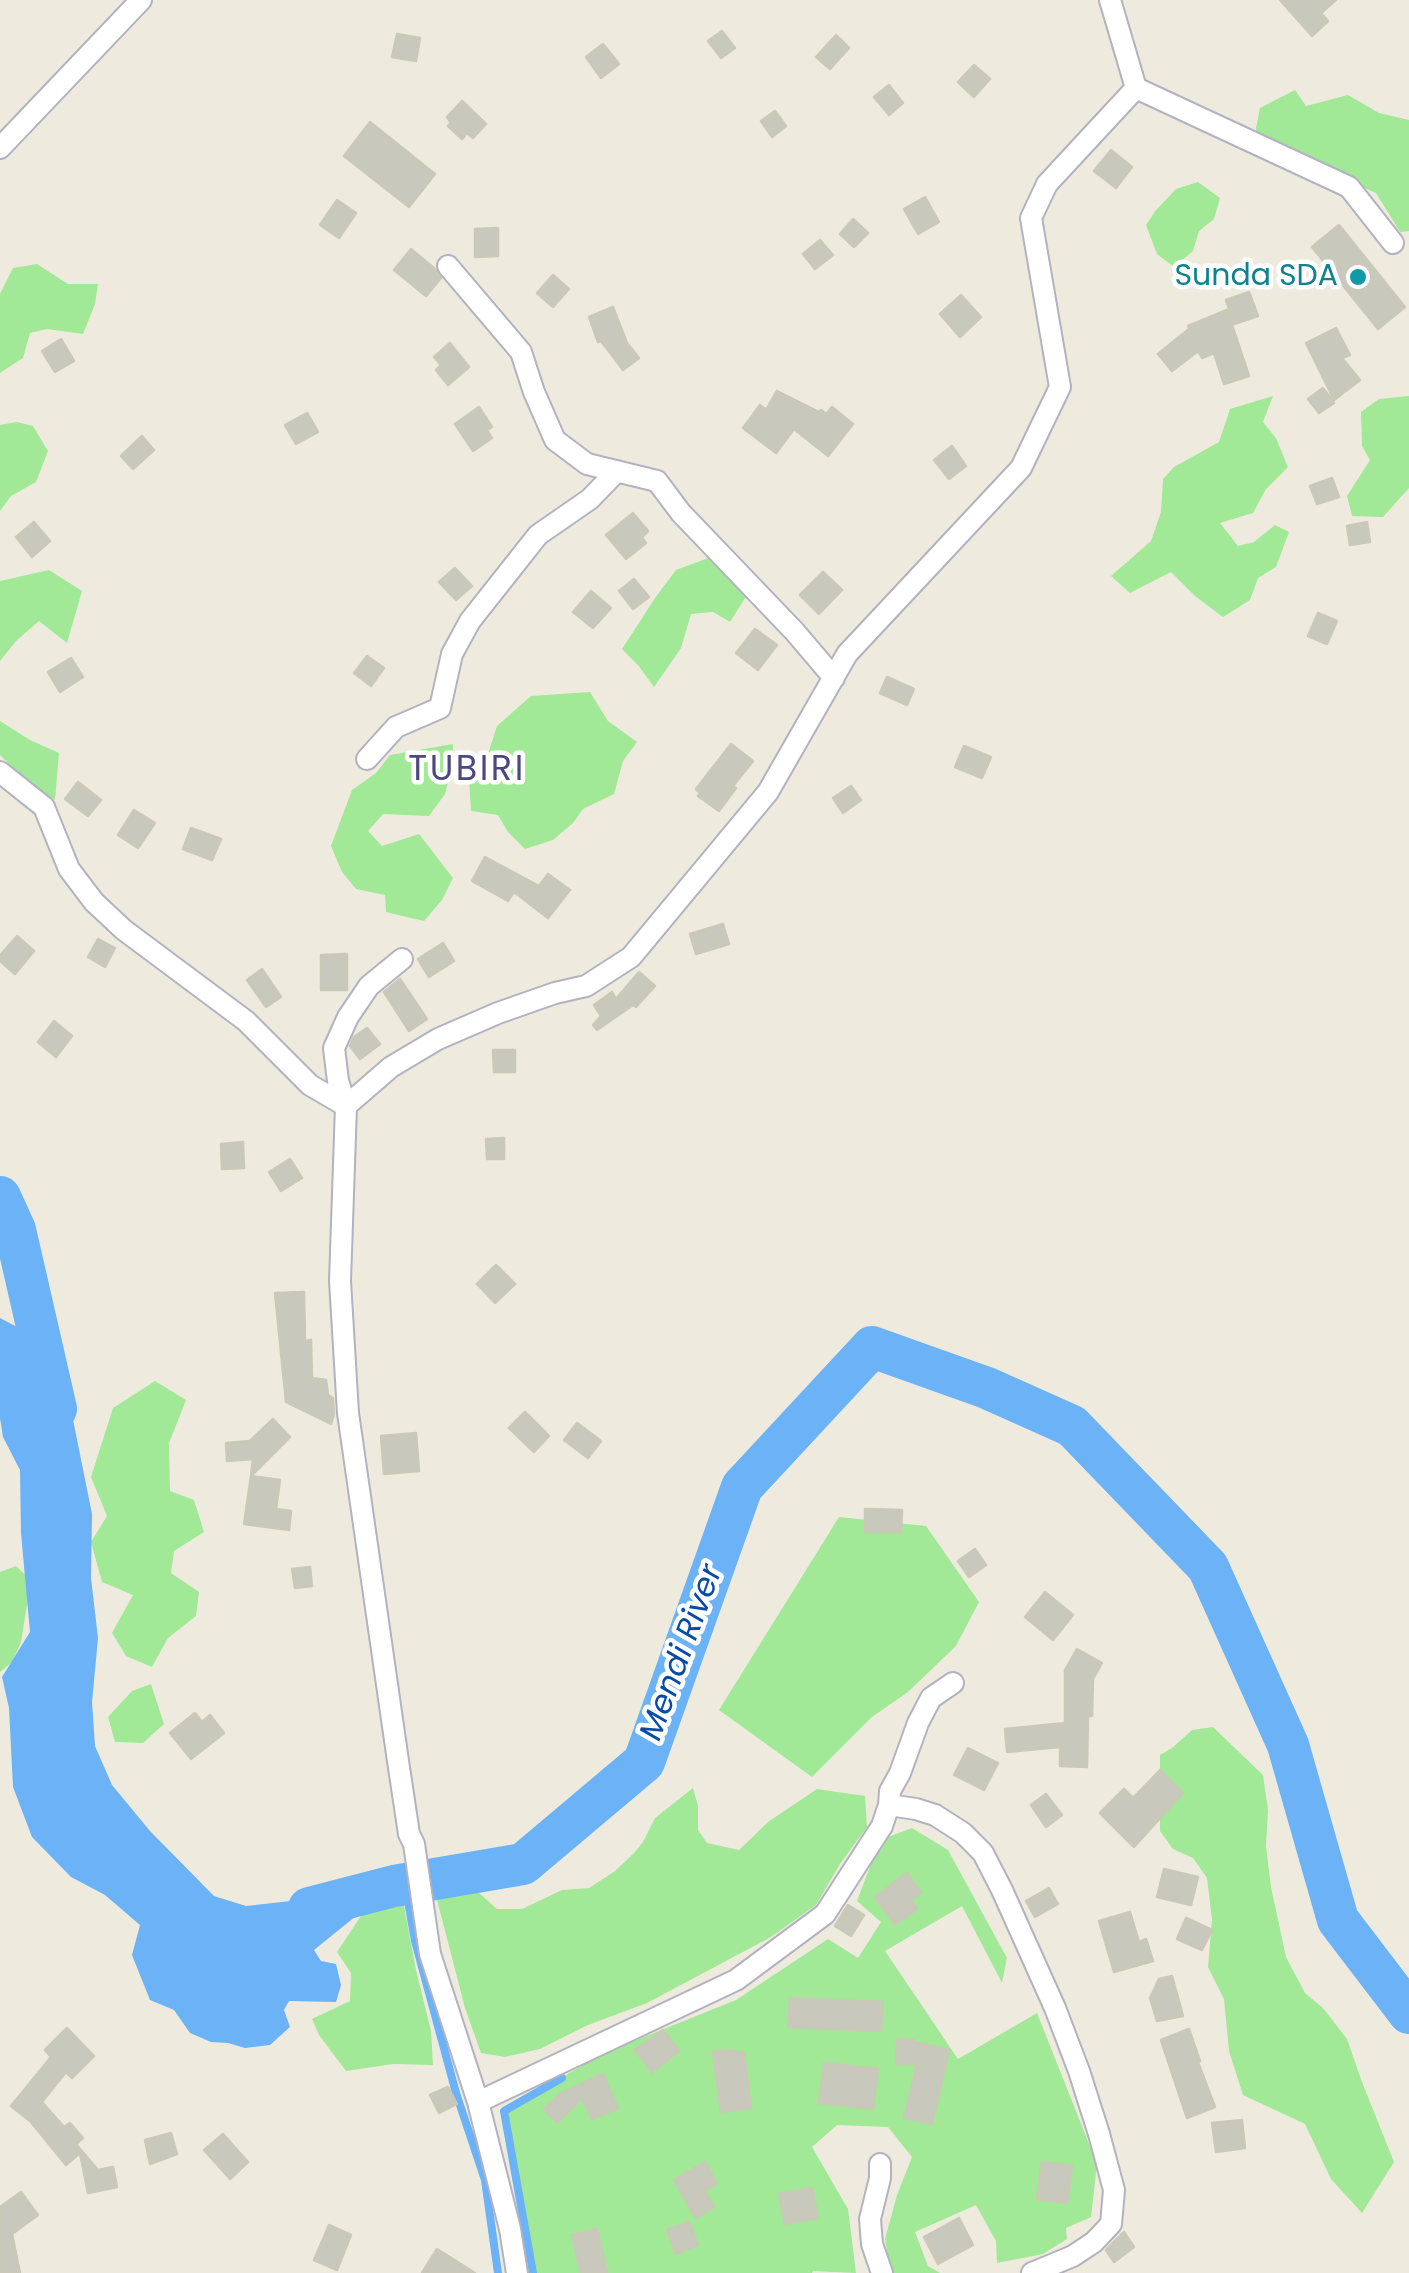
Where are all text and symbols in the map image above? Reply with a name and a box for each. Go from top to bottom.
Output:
place label: Sunda SDA [1174,259,1338,295]
marker: Sunda SDA [1347,266,1369,288]
district label: TUBIRI [408,750,526,792]
water label: Mendi River [633,1560,733,1746]

